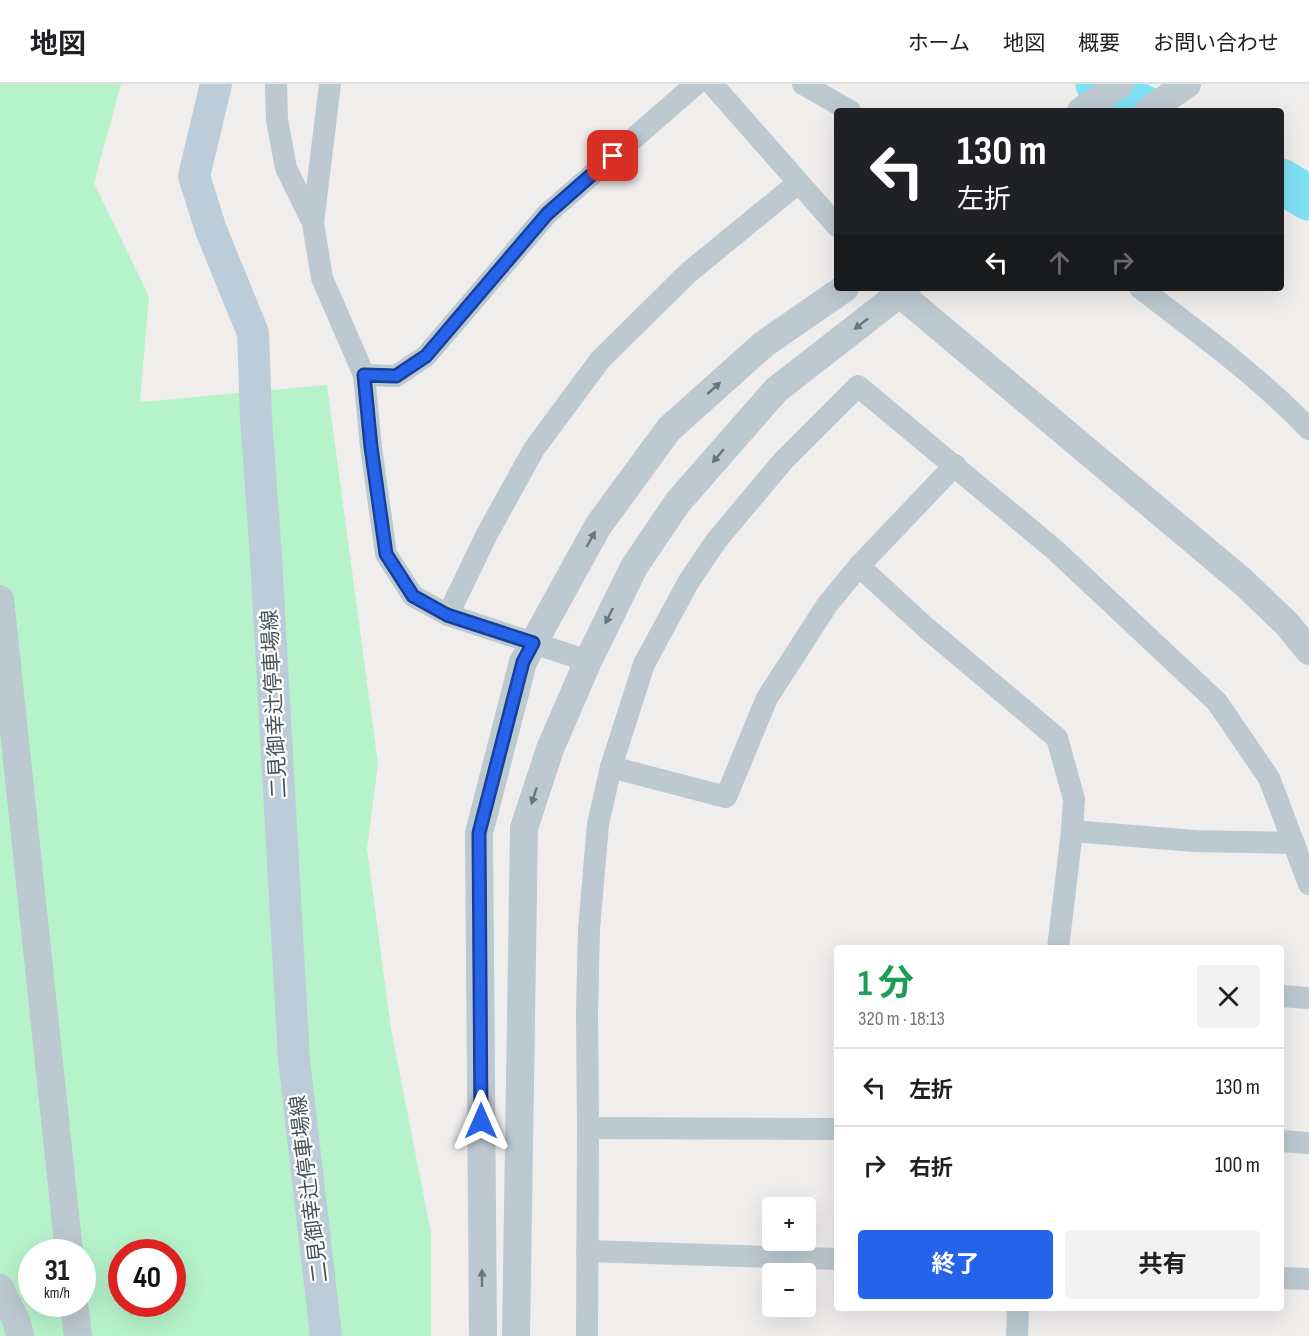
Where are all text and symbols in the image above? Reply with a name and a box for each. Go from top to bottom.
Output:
text: 地図 [30,28,86,61]
text: ホーム [908,31,970,56]
text: 地図 [1003,31,1045,56]
text: 概要 [1078,31,1120,56]
text: お問い合わせ [1153,31,1279,56]
text: 130 m [957,126,1047,177]
pin [587,130,638,181]
icon: left [858,132,936,210]
icon: arrive [596,139,629,172]
text: 左折 [957,184,1011,216]
icon: left [980,246,1013,279]
icon: ahead [1043,246,1076,279]
icon: right [1106,246,1139,279]
one-way arrow [853,318,869,331]
one-way arrow [706,382,721,395]
one-way arrow [712,448,725,463]
one-way arrow [586,530,596,547]
one-way arrow [605,608,614,625]
street label: 二見御幸辻停車場線 [257,609,292,799]
one-way arrow [529,787,539,805]
text: 1 分 [858,963,914,1006]
button: close [1197,965,1260,1028]
text: 320 m · 18:13 [858,1007,945,1031]
icon: left [858,1071,891,1104]
text: 130 m [1216,1074,1260,1101]
text: 左折 [909,1077,953,1104]
position arrow [449,1089,513,1153]
street label: 二見御幸辻停車場線 [286,1094,333,1284]
icon: right [858,1149,891,1182]
text: 100 m [1215,1152,1260,1179]
text: 右折 [909,1155,953,1182]
map controls [762,1197,816,1317]
button: + [762,1197,816,1251]
button: 終了 [858,1230,1053,1299]
button: 共有 [1065,1230,1260,1299]
speed limit sign: 40 [108,1239,186,1317]
text: 31 [44,1253,70,1289]
button: − [762,1263,816,1317]
one-way arrow [478,1268,487,1287]
text: km/h [44,1284,70,1303]

